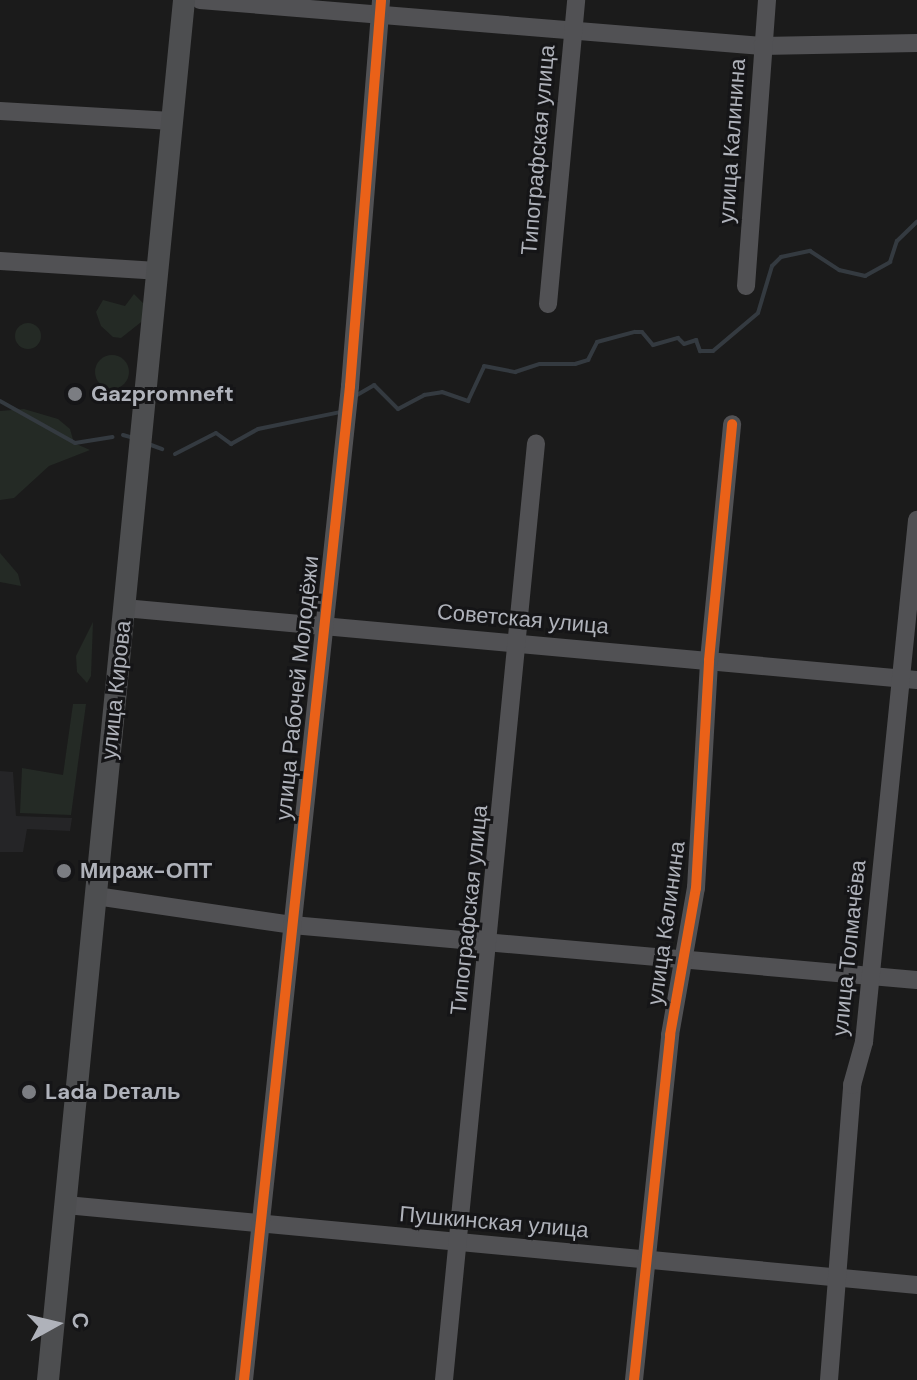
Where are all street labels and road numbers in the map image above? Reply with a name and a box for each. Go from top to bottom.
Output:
street label: Типографская улица [516,44,560,256]
street label: улица Калинина [713,58,751,224]
street label: улица Рабочей Молодёжи [270,554,324,822]
street label: Советская улица [436,598,610,640]
street label: улица Кирова [96,619,136,761]
street label: Типографская улица [445,804,493,1016]
street label: улица Калинина [641,839,691,1007]
street label: улица Толмачёва [827,859,871,1037]
street label: Пушкинская улица [398,1201,590,1243]

